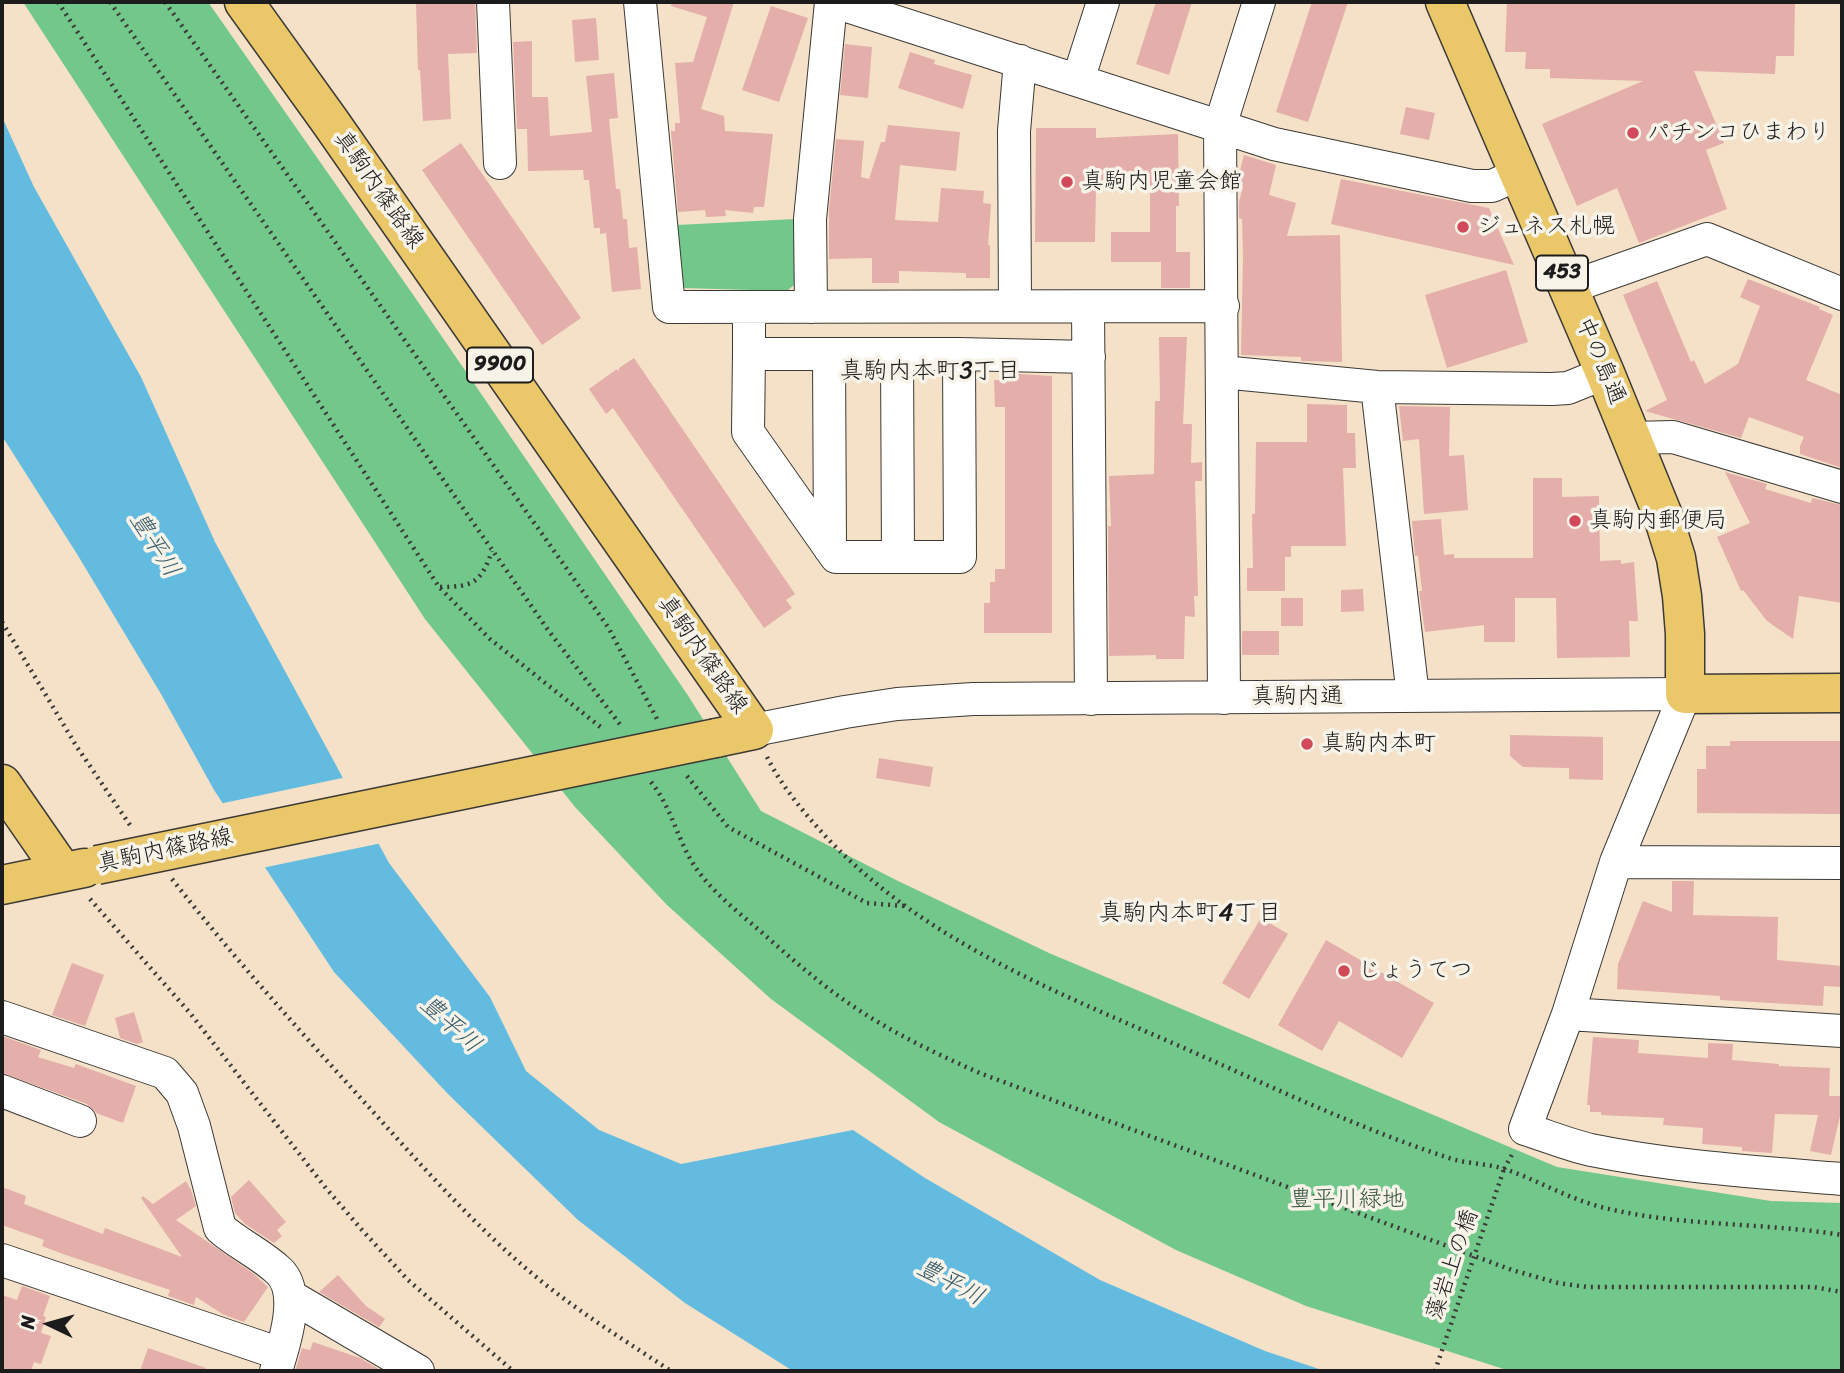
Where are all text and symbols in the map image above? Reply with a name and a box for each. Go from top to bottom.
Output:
place label: パチンコひまわり [1647,119,1831,147]
marker: パチンコひまわり [1625,125,1641,141]
street label: 真駒内篠路線 [327,126,429,254]
place label: 真駒内児童会館 [1081,168,1242,196]
marker: 真駒内児童会館 [1059,174,1075,190]
place label: ジュネス札幌 [1477,213,1615,241]
marker: ジュネス札幌 [1455,219,1471,235]
road number: 453 [1536,256,1588,290]
street label: 中の島通 [1569,313,1631,409]
road number: 9900 [467,348,533,382]
district label: 真駒内本町3丁目 [839,358,1021,386]
water label: 豊平川 [123,507,185,583]
place label: 真駒内郵便局 [1589,507,1727,535]
marker: 真駒内郵便局 [1567,513,1583,529]
street label: 真駒内篠路線 [651,591,753,719]
street label: 真駒内通 [1251,683,1343,711]
place label: 真駒内本町 [1321,730,1436,758]
marker: 真駒内本町 [1299,736,1315,752]
street label: 真駒内篠路線 [95,823,235,879]
district label: 真駒内本町4丁目 [1099,900,1281,928]
place label: じょうてつ [1358,957,1473,985]
marker: じょうてつ [1336,963,1352,979]
water label: 豊平川 [414,990,486,1060]
park label: 豊平川緑地 [1290,1186,1404,1214]
street label: 藻岩上の橋 [1421,1206,1485,1324]
water label: 豊平川 [911,1253,989,1313]
north arrow [14,1289,84,1359]
text: N [11,1314,45,1330]

